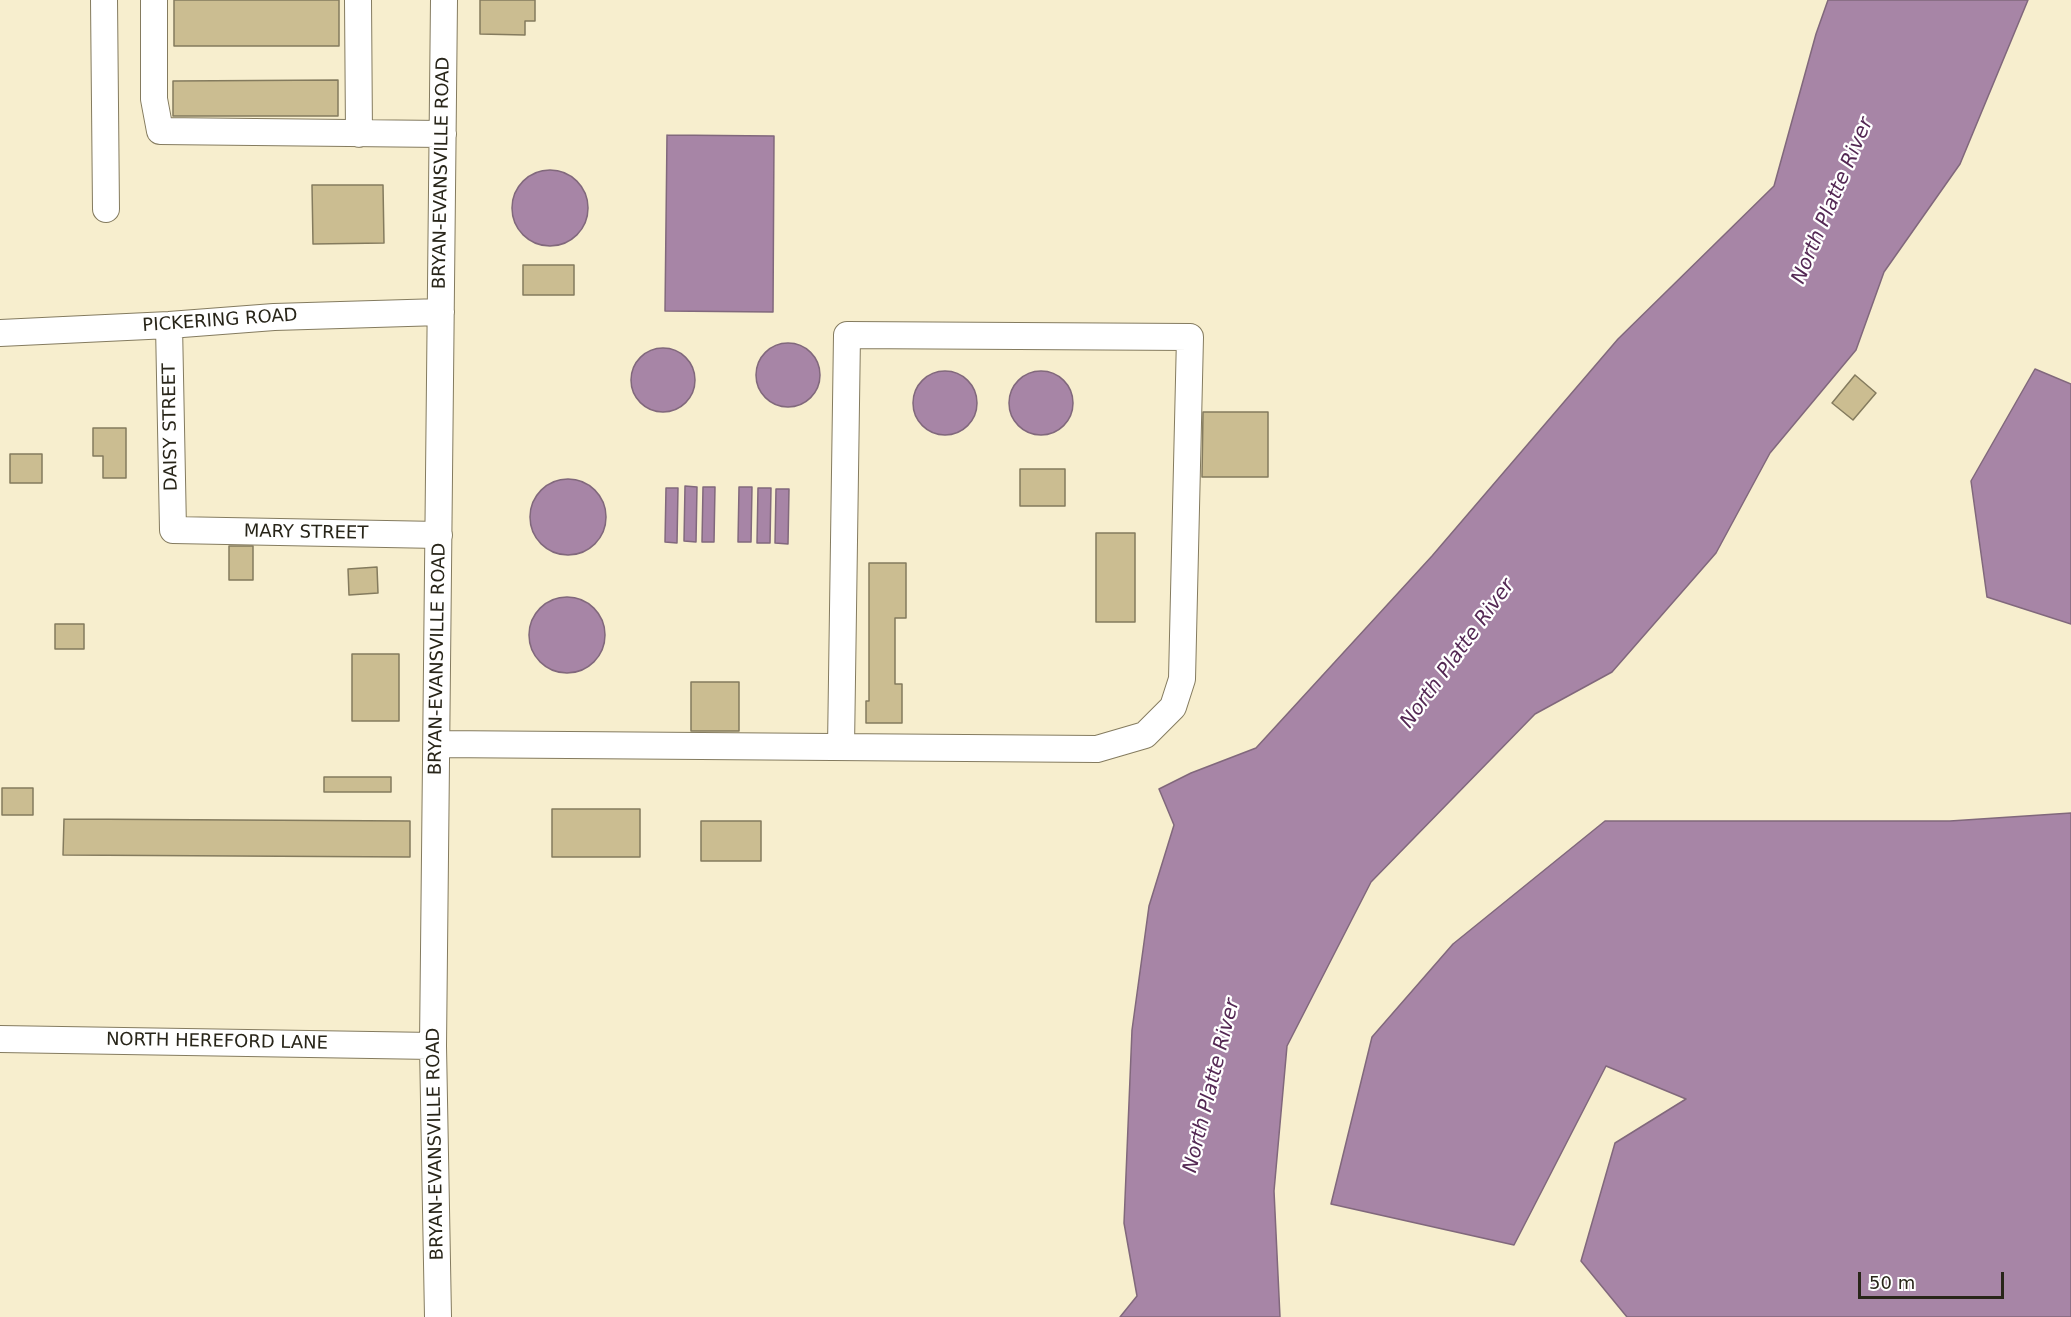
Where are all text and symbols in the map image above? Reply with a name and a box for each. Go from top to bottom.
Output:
street label: BRYAN-EVANSVILLE ROAD [429,57,455,289]
water label: North Platte River [1787,114,1879,288]
street label: PICKERING ROAD [142,305,298,337]
street label: DAISY STREET [159,363,183,491]
street label: MARY STREET [244,521,368,545]
street label: BRYAN-EVANSVILLE ROAD [425,543,451,775]
water label: North Platte River [1396,575,1520,733]
water label: North Platte River [1179,997,1245,1175]
street label: BRYAN-EVANSVILLE ROAD [423,1028,449,1260]
street label: NORTH HEREFORD LANE [106,1029,328,1055]
scale bar [1861,1260,2006,1298]
text: 50 m [1869,1272,1915,1293]

